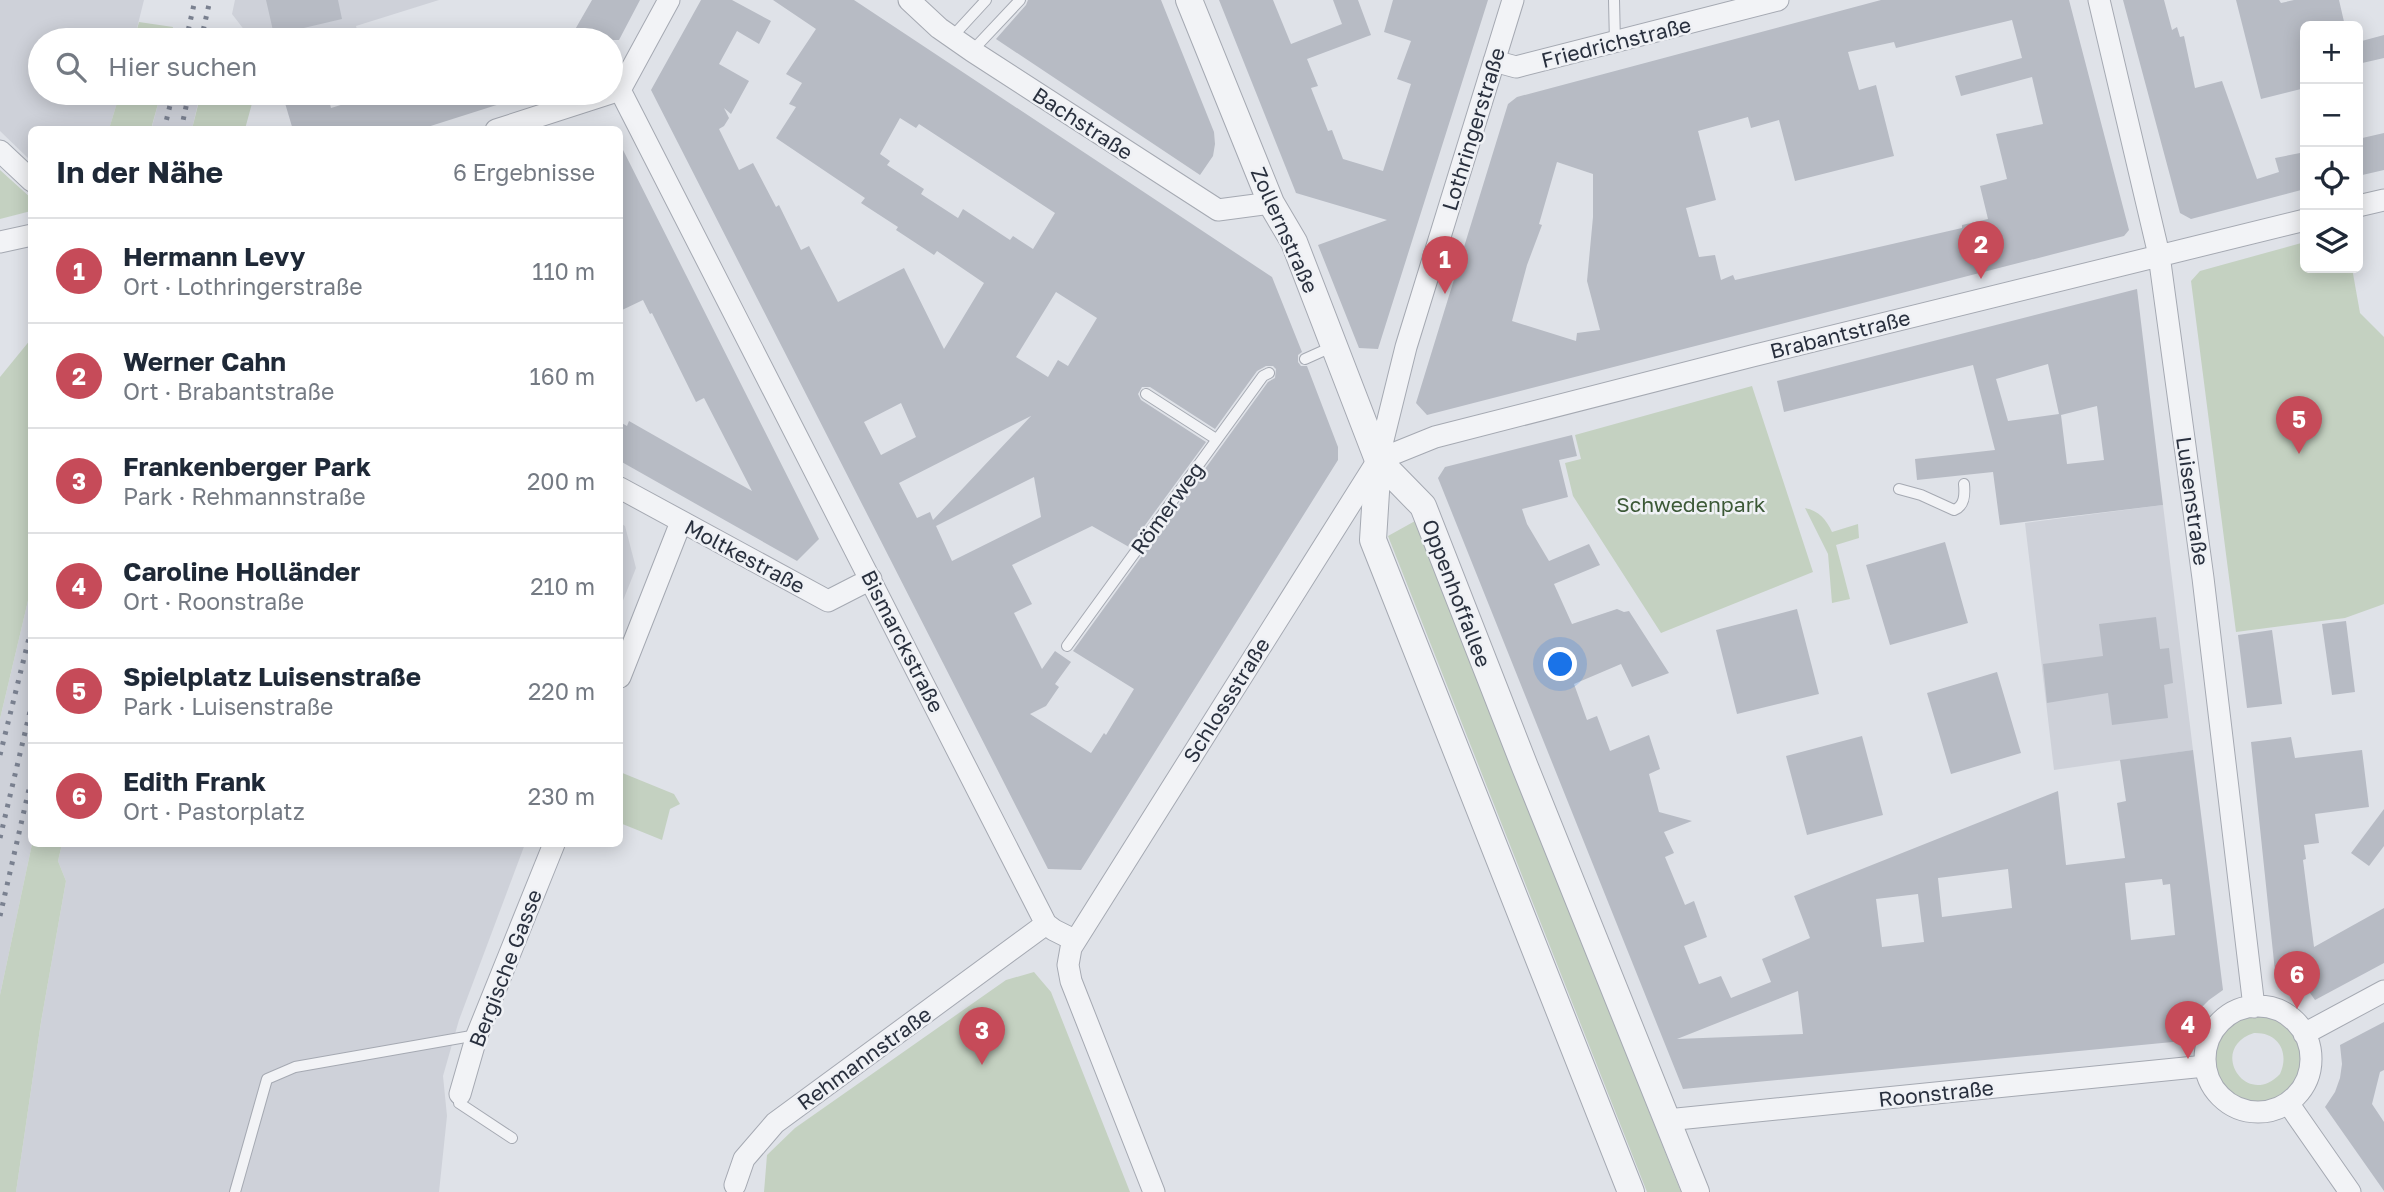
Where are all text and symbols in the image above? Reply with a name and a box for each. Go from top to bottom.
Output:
street label: Friedrichstraße [1538,11,1694,73]
map controls [2300,21,2363,273]
button: + [2300,21,2363,84]
search box [28,28,623,105]
street label: Lothringerstraße [1436,44,1510,214]
icon: search [52,48,90,86]
text: Hier suchen [108,51,257,82]
street label: Bachstraße [1028,81,1138,165]
button: − [2300,84,2363,147]
button: locate [2300,147,2363,210]
text: In der Nähe [56,154,223,190]
text: 6 Ergebnisse [453,158,595,186]
street label: Zollernstraße [1246,163,1324,297]
button: layers [2300,210,2363,273]
pin: 2 [1958,221,2004,279]
pin: 1 [1422,236,1468,294]
text: Hermann Levy [123,241,305,272]
text: 1 [73,257,85,285]
text: 110 m [532,257,595,285]
text: Ort · Lothringerstraße [123,272,363,300]
street label: Brabantstraße [1767,304,1913,364]
text: Werner Cahn [123,346,286,377]
text: 2 [72,362,86,390]
text: 160 m [530,362,595,390]
text: Ort · Brabantstraße [123,377,334,405]
pin: 5 [2276,396,2322,454]
street label: Luisenstraße [2171,435,2215,567]
text: Frankenberger Park [123,451,371,482]
street label: Römerweg [1125,457,1209,559]
text: 3 [72,467,86,495]
text: 200 m [527,467,595,495]
text: Park · Rehmannstraße [123,482,366,510]
park label: Schwedenpark [1616,491,1766,517]
street label: Moltkestraße [680,513,810,599]
street label: Oppenhoffallee [1417,515,1497,671]
text: Caroline Holländer [123,556,360,587]
street label: Bismarckstraße [856,565,950,717]
text: 4 [72,572,86,600]
text: 210 m [530,572,595,600]
text: Ort · Roonstraße [123,587,304,615]
street label: Schlossstraße [1177,633,1275,767]
your location [1543,647,1577,681]
text: Spielplatz Luisenstraße [123,661,421,692]
text: 5 [72,677,86,705]
text: 220 m [528,677,595,705]
text: Park · Luisenstraße [123,692,333,720]
text: Edith Frank [123,766,266,797]
text: 6 [72,782,86,810]
text: 230 m [528,782,595,810]
text: Ort · Pastorplatz [123,797,305,825]
street label: Bergische Gasse [463,885,547,1051]
pin: 6 [2274,951,2320,1009]
street label: Rehmannstraße [792,1001,936,1115]
pin: 4 [2165,1001,2211,1059]
pin: 3 [959,1007,1005,1065]
street label: Roonstraße [1877,1074,1995,1112]

